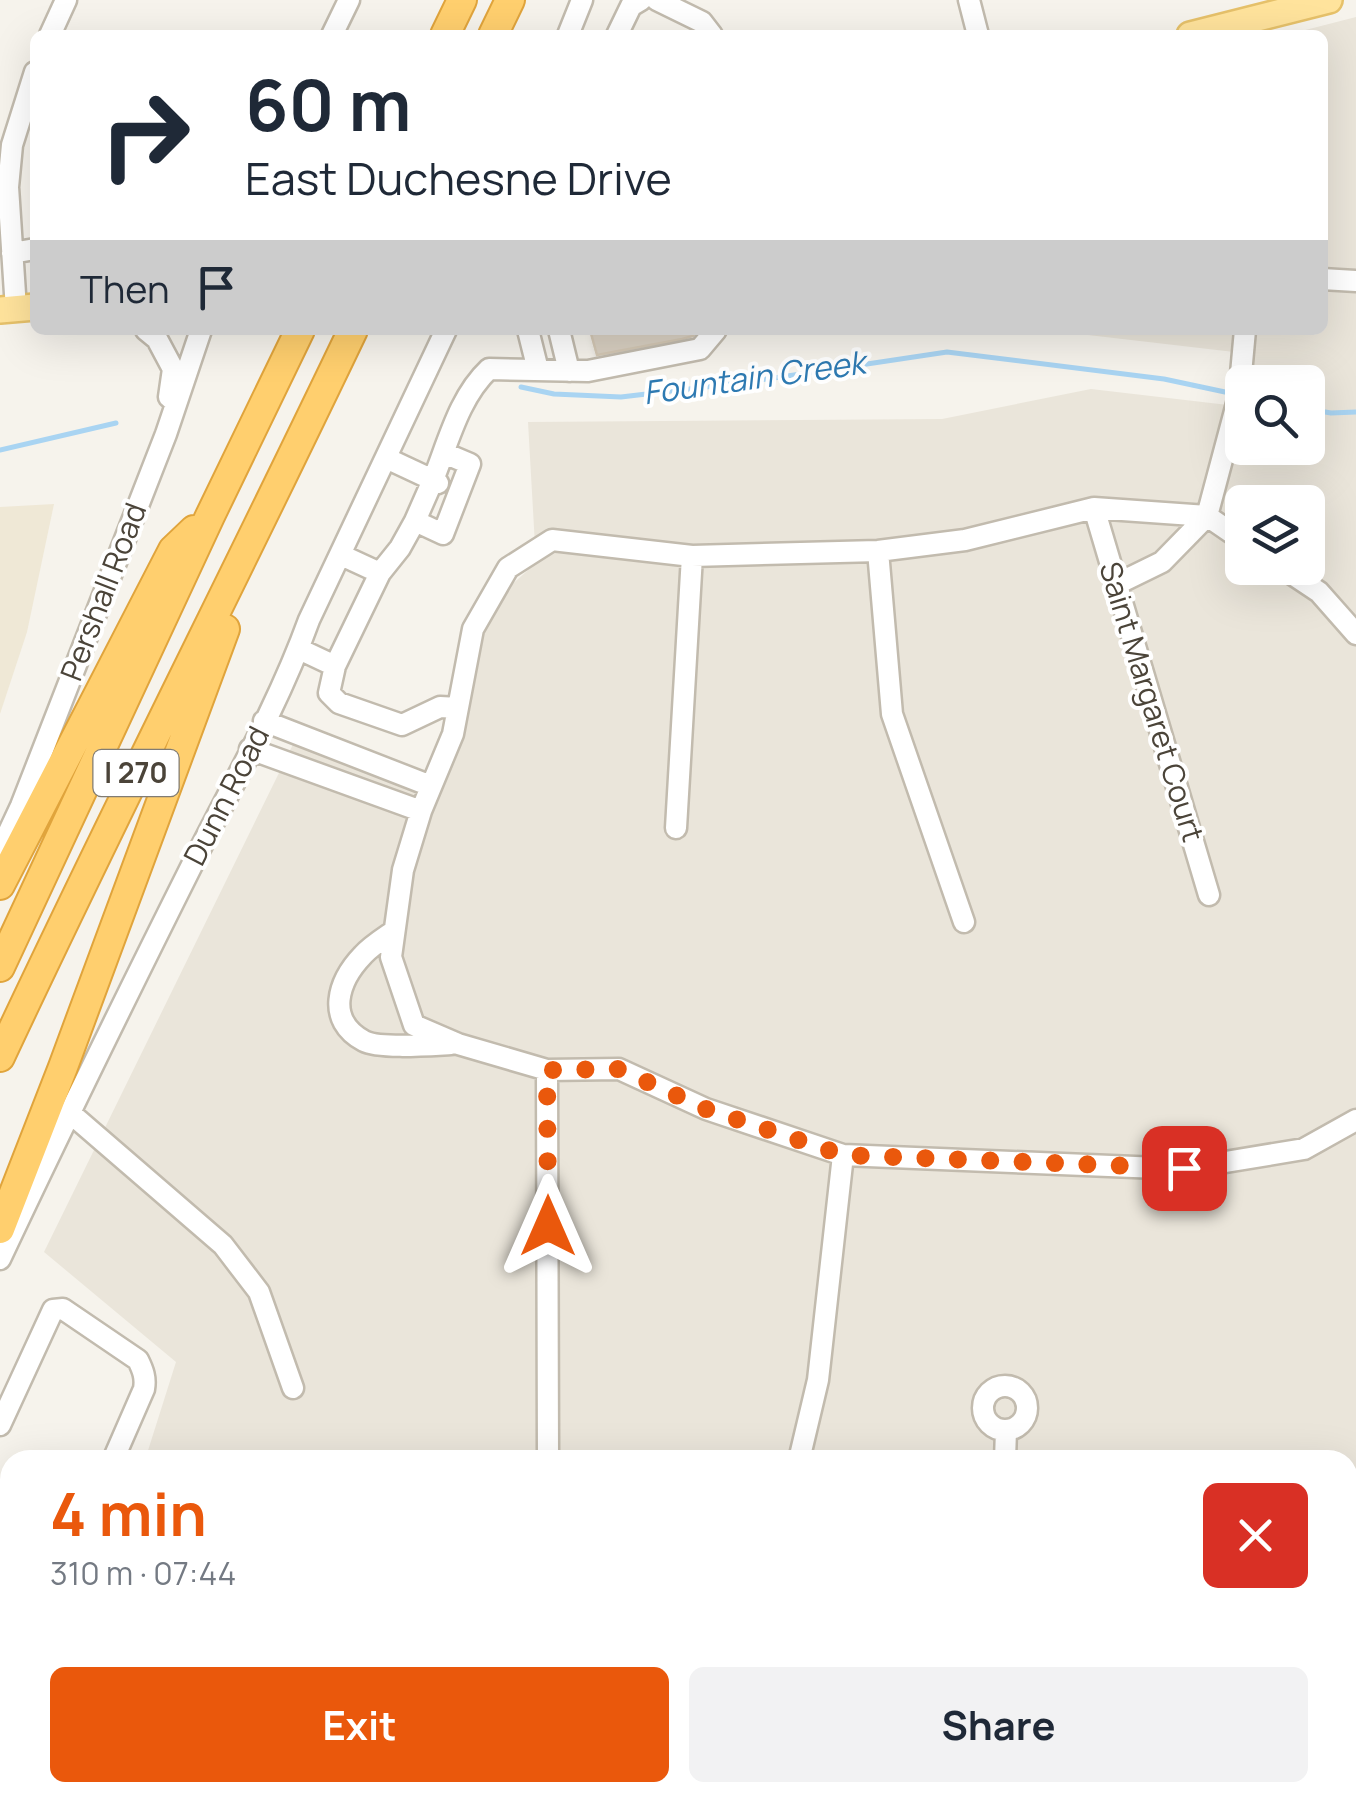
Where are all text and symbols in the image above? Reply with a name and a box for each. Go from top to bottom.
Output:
text: 60 m [245,56,412,152]
icon: right [80,70,210,200]
text: East Duchesne Drive [245,147,672,209]
icon: arrive [189,260,244,315]
text: Then [80,262,169,314]
water label: Fountain Creek [640,339,872,414]
map controls [1225,365,1325,585]
button: search [1225,365,1325,465]
button: layers [1225,485,1325,585]
street label: Pershall Road [50,497,155,686]
street label: Saint Margaret Court [1090,557,1214,846]
street label: Dunn Road [173,719,278,872]
road number: I 270 [94,750,178,796]
pin [1142,1126,1227,1211]
icon: arrive [1157,1141,1212,1196]
position arrow [496,1174,600,1278]
text: 4 min [50,1472,207,1554]
button: close [1203,1483,1308,1588]
text: 310 m · 07:44 [50,1551,236,1595]
button: Exit [50,1667,669,1782]
button: Share [689,1667,1308,1782]

